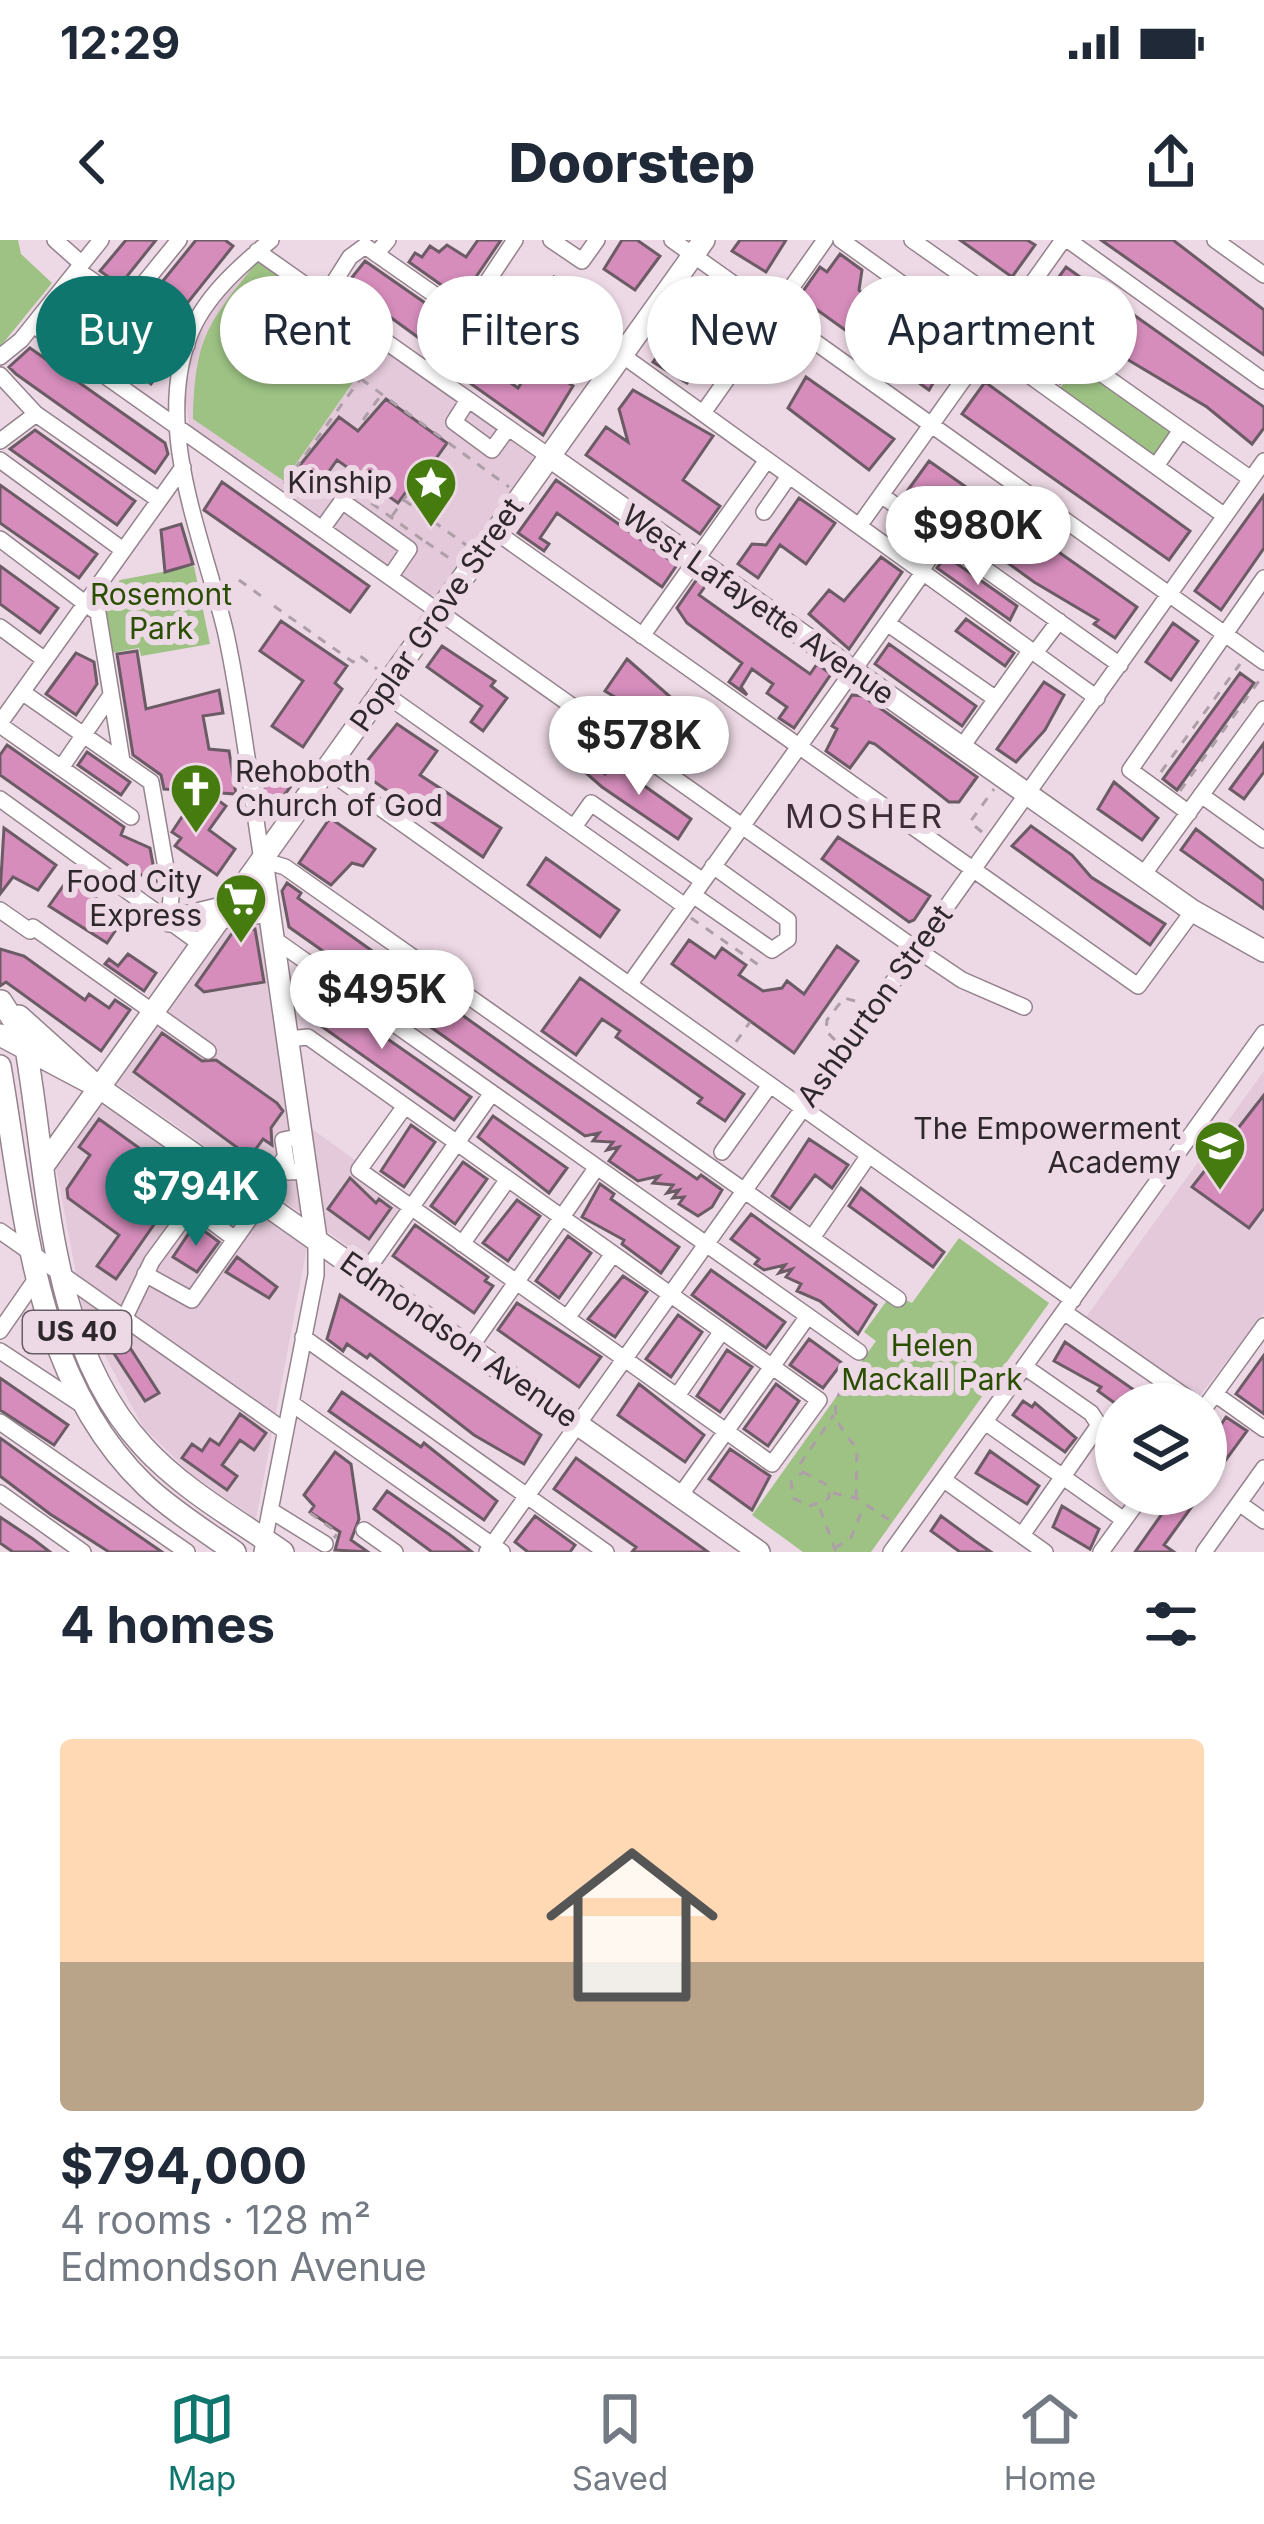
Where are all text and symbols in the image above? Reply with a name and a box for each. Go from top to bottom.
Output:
text: 12:29 [60,15,180,70]
icon: back [60,129,126,195]
icon: share [1138,129,1204,195]
text: Doorstep [509,130,755,195]
chip: Buy [36,276,196,384]
chip: Rent [220,276,393,384]
chip: Filters [417,276,623,384]
chip: New [647,276,821,384]
chip: Apartment [845,276,1137,384]
place icon: Kinship [403,455,459,529]
place label: Kinship [287,464,392,500]
pin: $980K [894,486,1062,588]
street label: Poplar Grove Street [342,491,530,738]
street label: West Lafayette Avenue [615,496,902,712]
text: $980K [913,501,1043,548]
park label: Rosemont Park [90,576,232,646]
pin: $578K [555,696,723,798]
text: $578K [576,711,702,758]
place label: Rehoboth Church of God [235,753,443,823]
church icon: Rehoboth Church of God [168,761,224,835]
district label: MOSHER [785,796,945,836]
place label: Food City Express [66,863,202,933]
supermarket icon: Food City Express [213,871,269,945]
street label: Ashburton Street [789,897,960,1113]
pin: $495K [298,950,466,1052]
text: $495K [317,965,447,1012]
place label: The Empowerment Academy [913,1110,1181,1180]
school or university icon: The Empowerment Academy [1192,1118,1248,1192]
pin: $794K [112,1147,280,1249]
text: $794K [132,1162,260,1209]
street label: Edmondson Avenue [334,1244,585,1435]
road number: US 40 [23,1311,131,1353]
park label: Helen Mackall Park [841,1327,1023,1397]
map controls [1095,1383,1227,1515]
button: layers [1095,1383,1227,1515]
icon: filters [1138,1591,1204,1657]
text: 4 homes [60,1594,275,1655]
icon: home [524,1817,740,2033]
text: $794,000 [60,2135,307,2196]
text: 4 rooms · 128 m² [60,2196,371,2243]
text: Edmondson Avenue [60,2243,427,2290]
tab: Map [168,2386,236,2498]
tab: Saved [572,2386,668,2498]
tab: Home [1004,2386,1096,2498]

